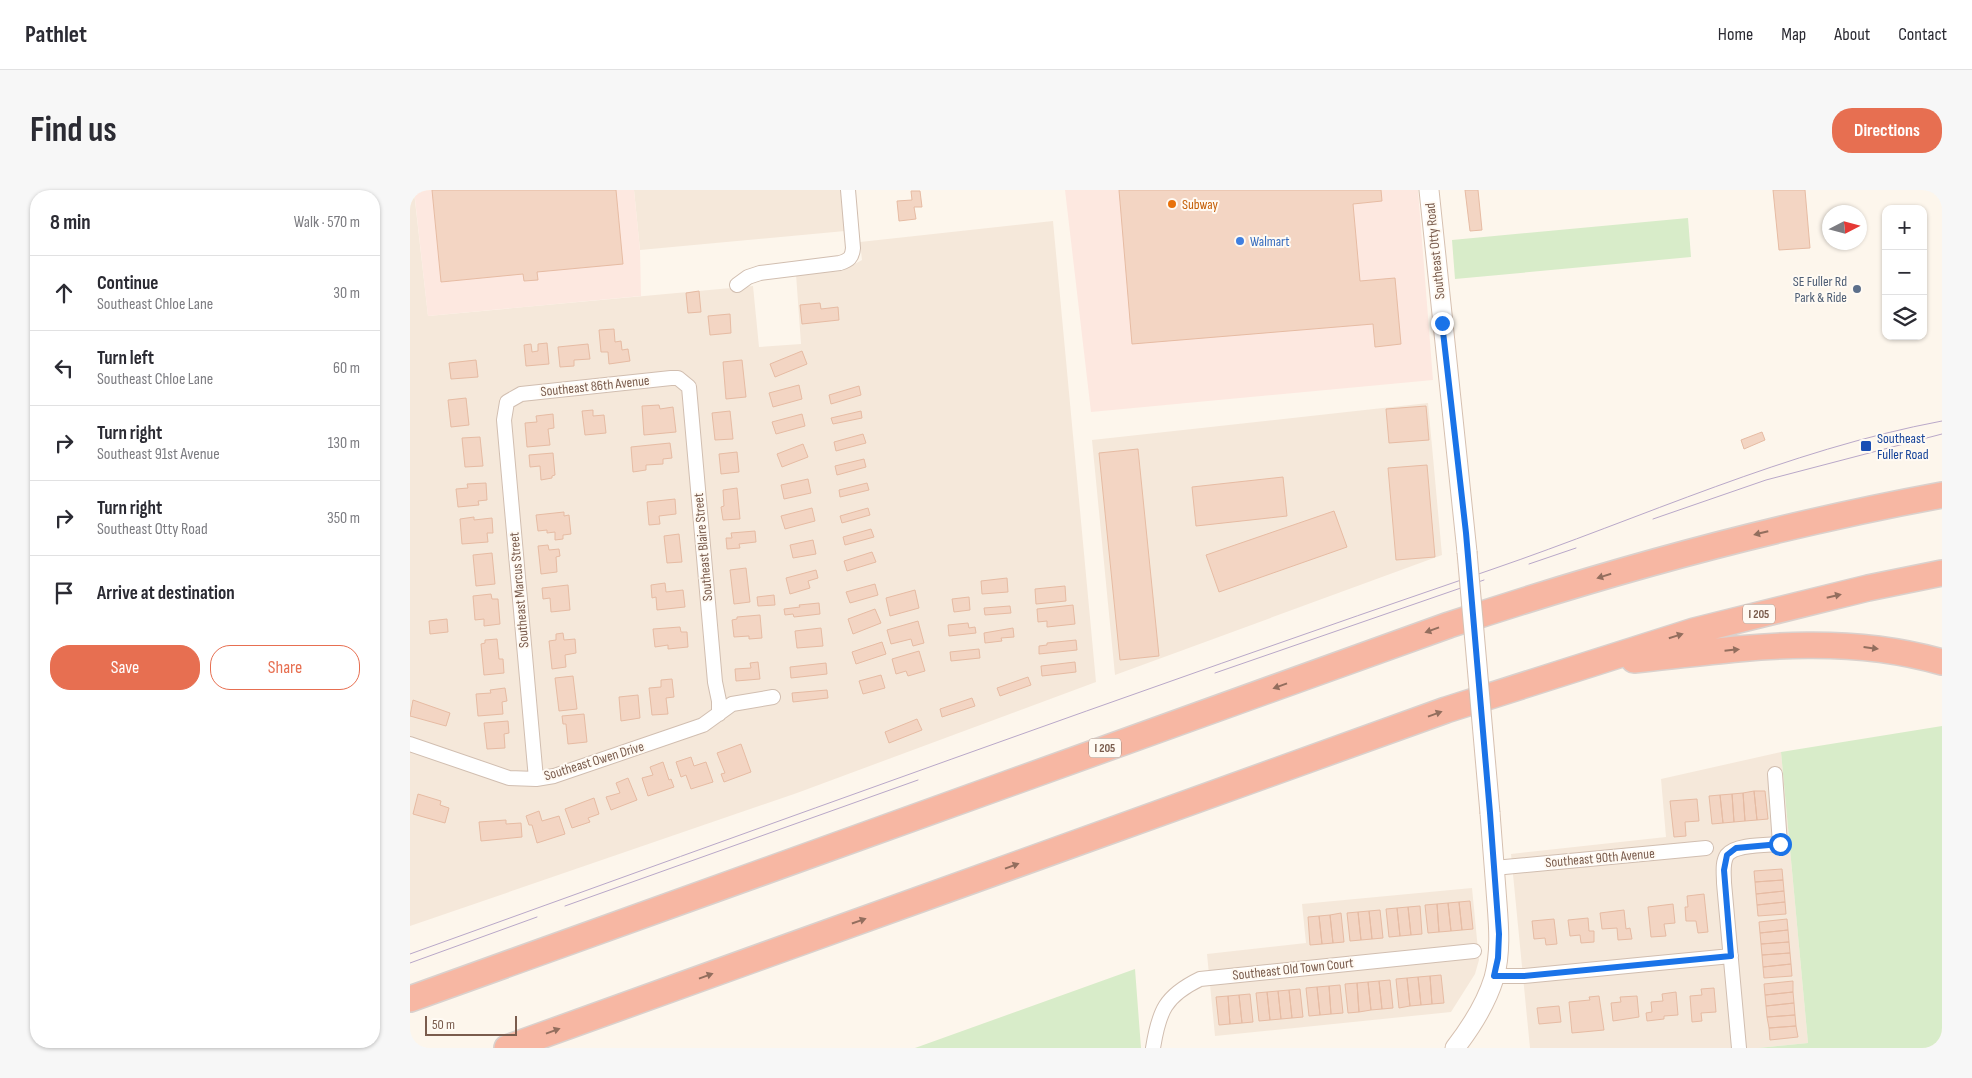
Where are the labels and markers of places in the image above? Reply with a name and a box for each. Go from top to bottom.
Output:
place label: Subway [1182,196,1219,213]
marker: Subway [1166,198,1178,210]
place label: Walmart [1250,233,1290,250]
marker: Walmart [1234,235,1246,247]
place label: SE Fuller Rd Park & Ride [1793,273,1847,306]
marker: SE Fuller Rd Park & Ride [1851,283,1863,295]
place label: Southeast Fuller Road [1877,430,1929,463]
marker: Southeast Fuller Road [1859,439,1873,453]

